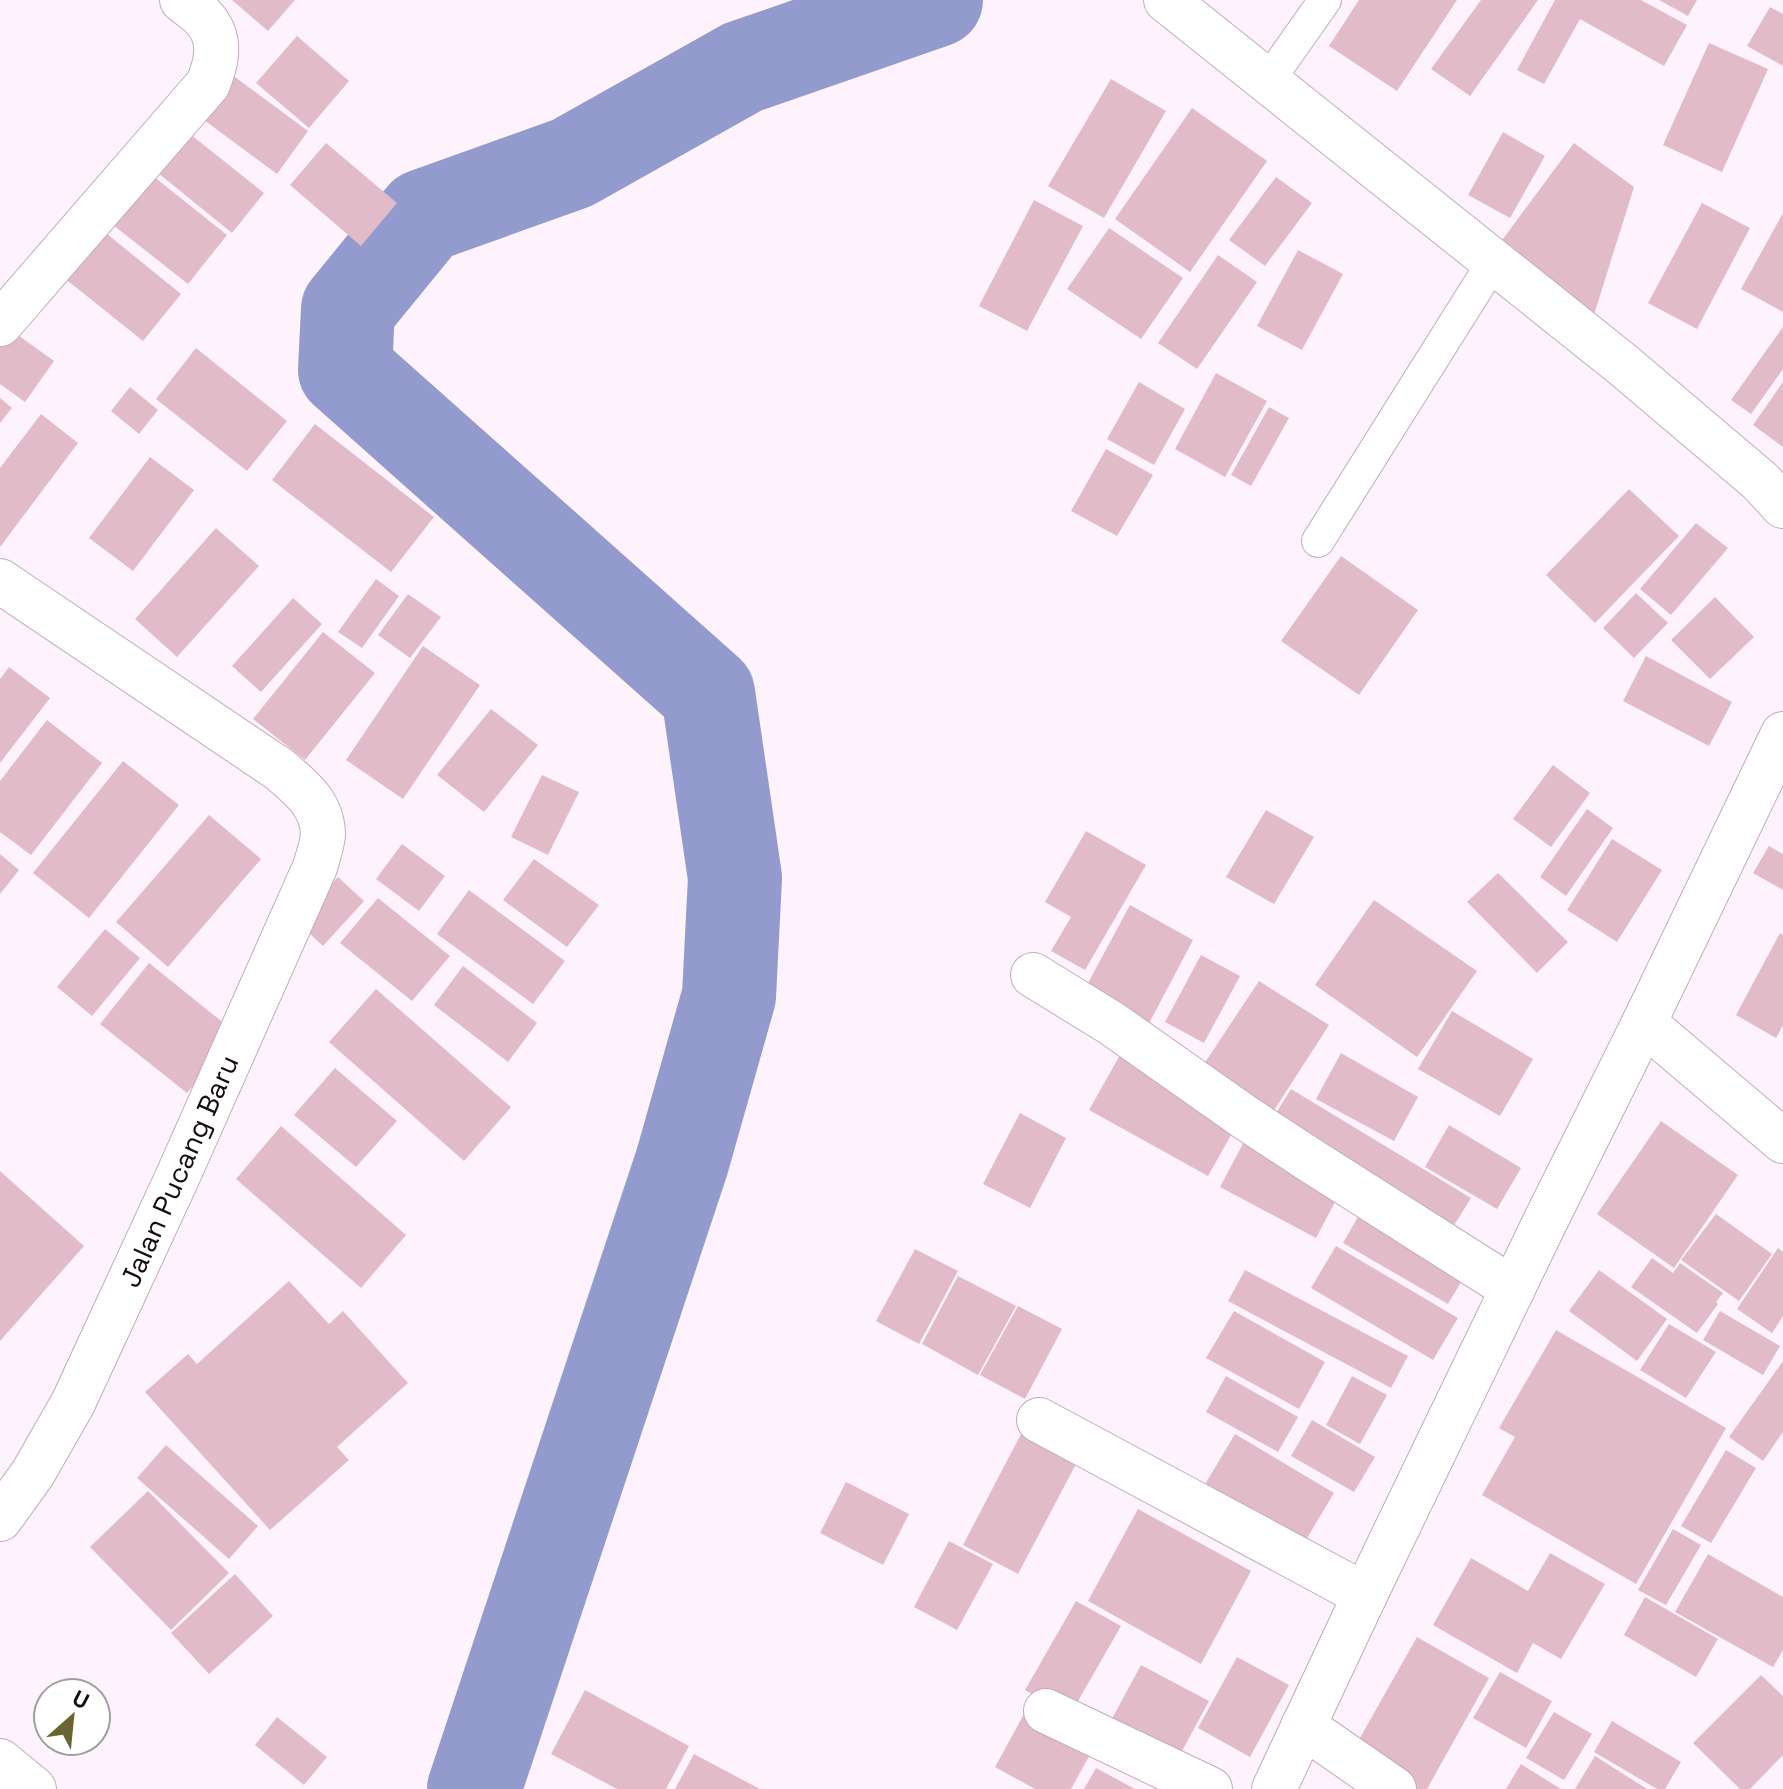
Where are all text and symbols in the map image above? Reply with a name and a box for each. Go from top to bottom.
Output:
street label: Jalan Pucang Baru [112,1049,246,1293]
north arrow [32,1677,112,1757]
text: U [68,1683,94,1715]

